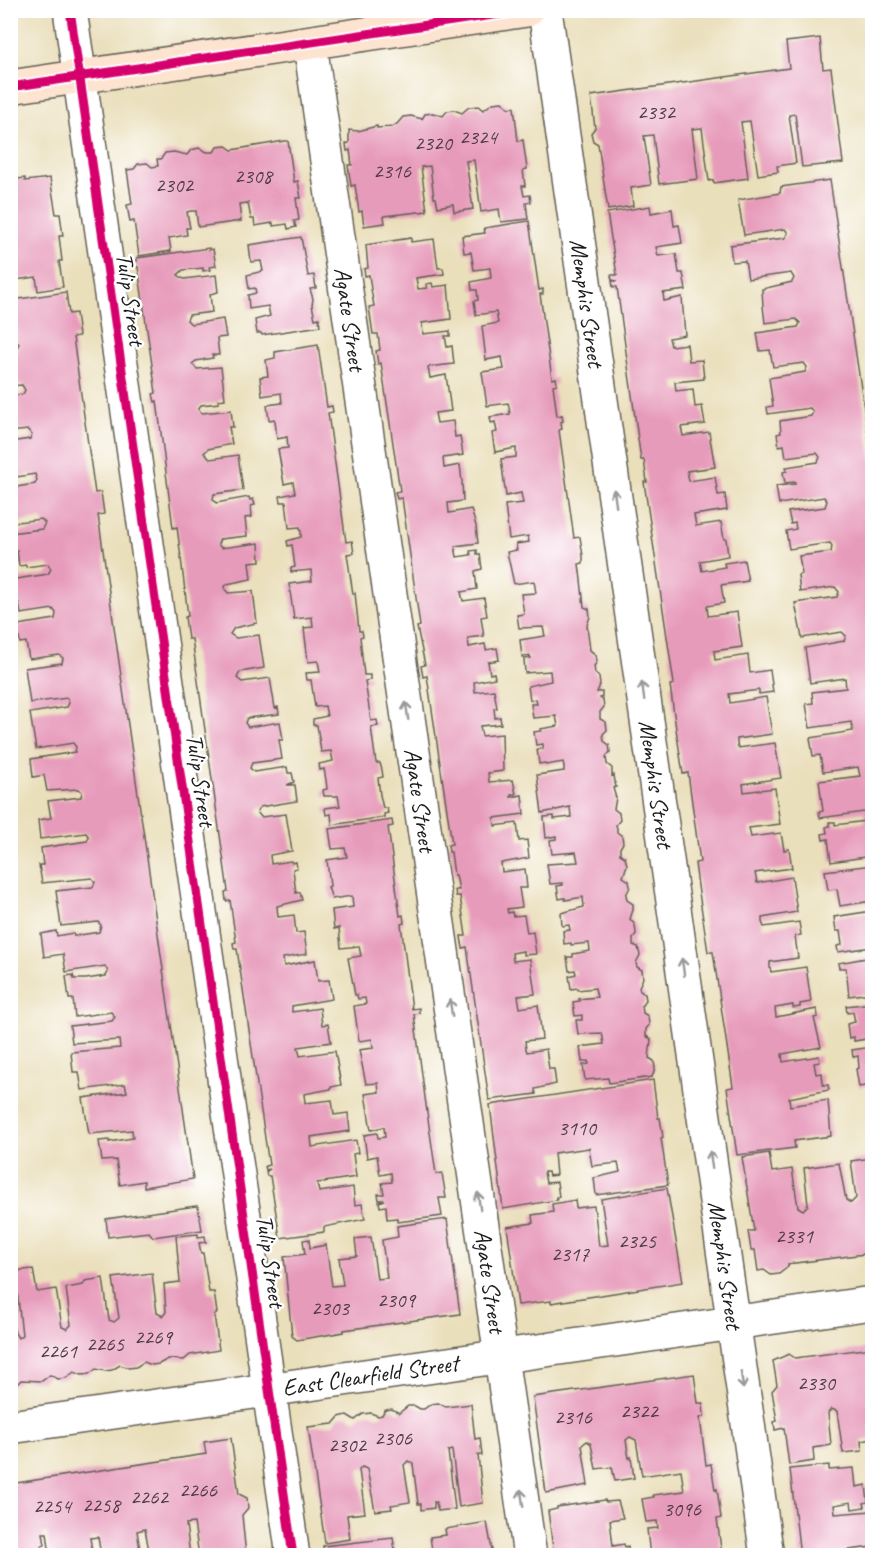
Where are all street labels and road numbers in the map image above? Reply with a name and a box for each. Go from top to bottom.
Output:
street label: Memphis Street [563,237,611,371]
street label: Tulip Street [110,251,153,349]
street label: Agate Street [328,265,373,375]
street label: Memphis Street [632,718,680,852]
street label: Tulip Street [180,732,223,830]
street label: Agate Street [398,746,443,856]
street label: Memphis Street [701,1199,750,1333]
street label: Tulip Street [250,1213,293,1311]
street label: Agate Street [468,1227,513,1337]
street label: East Clearfield Street [280,1347,463,1403]

